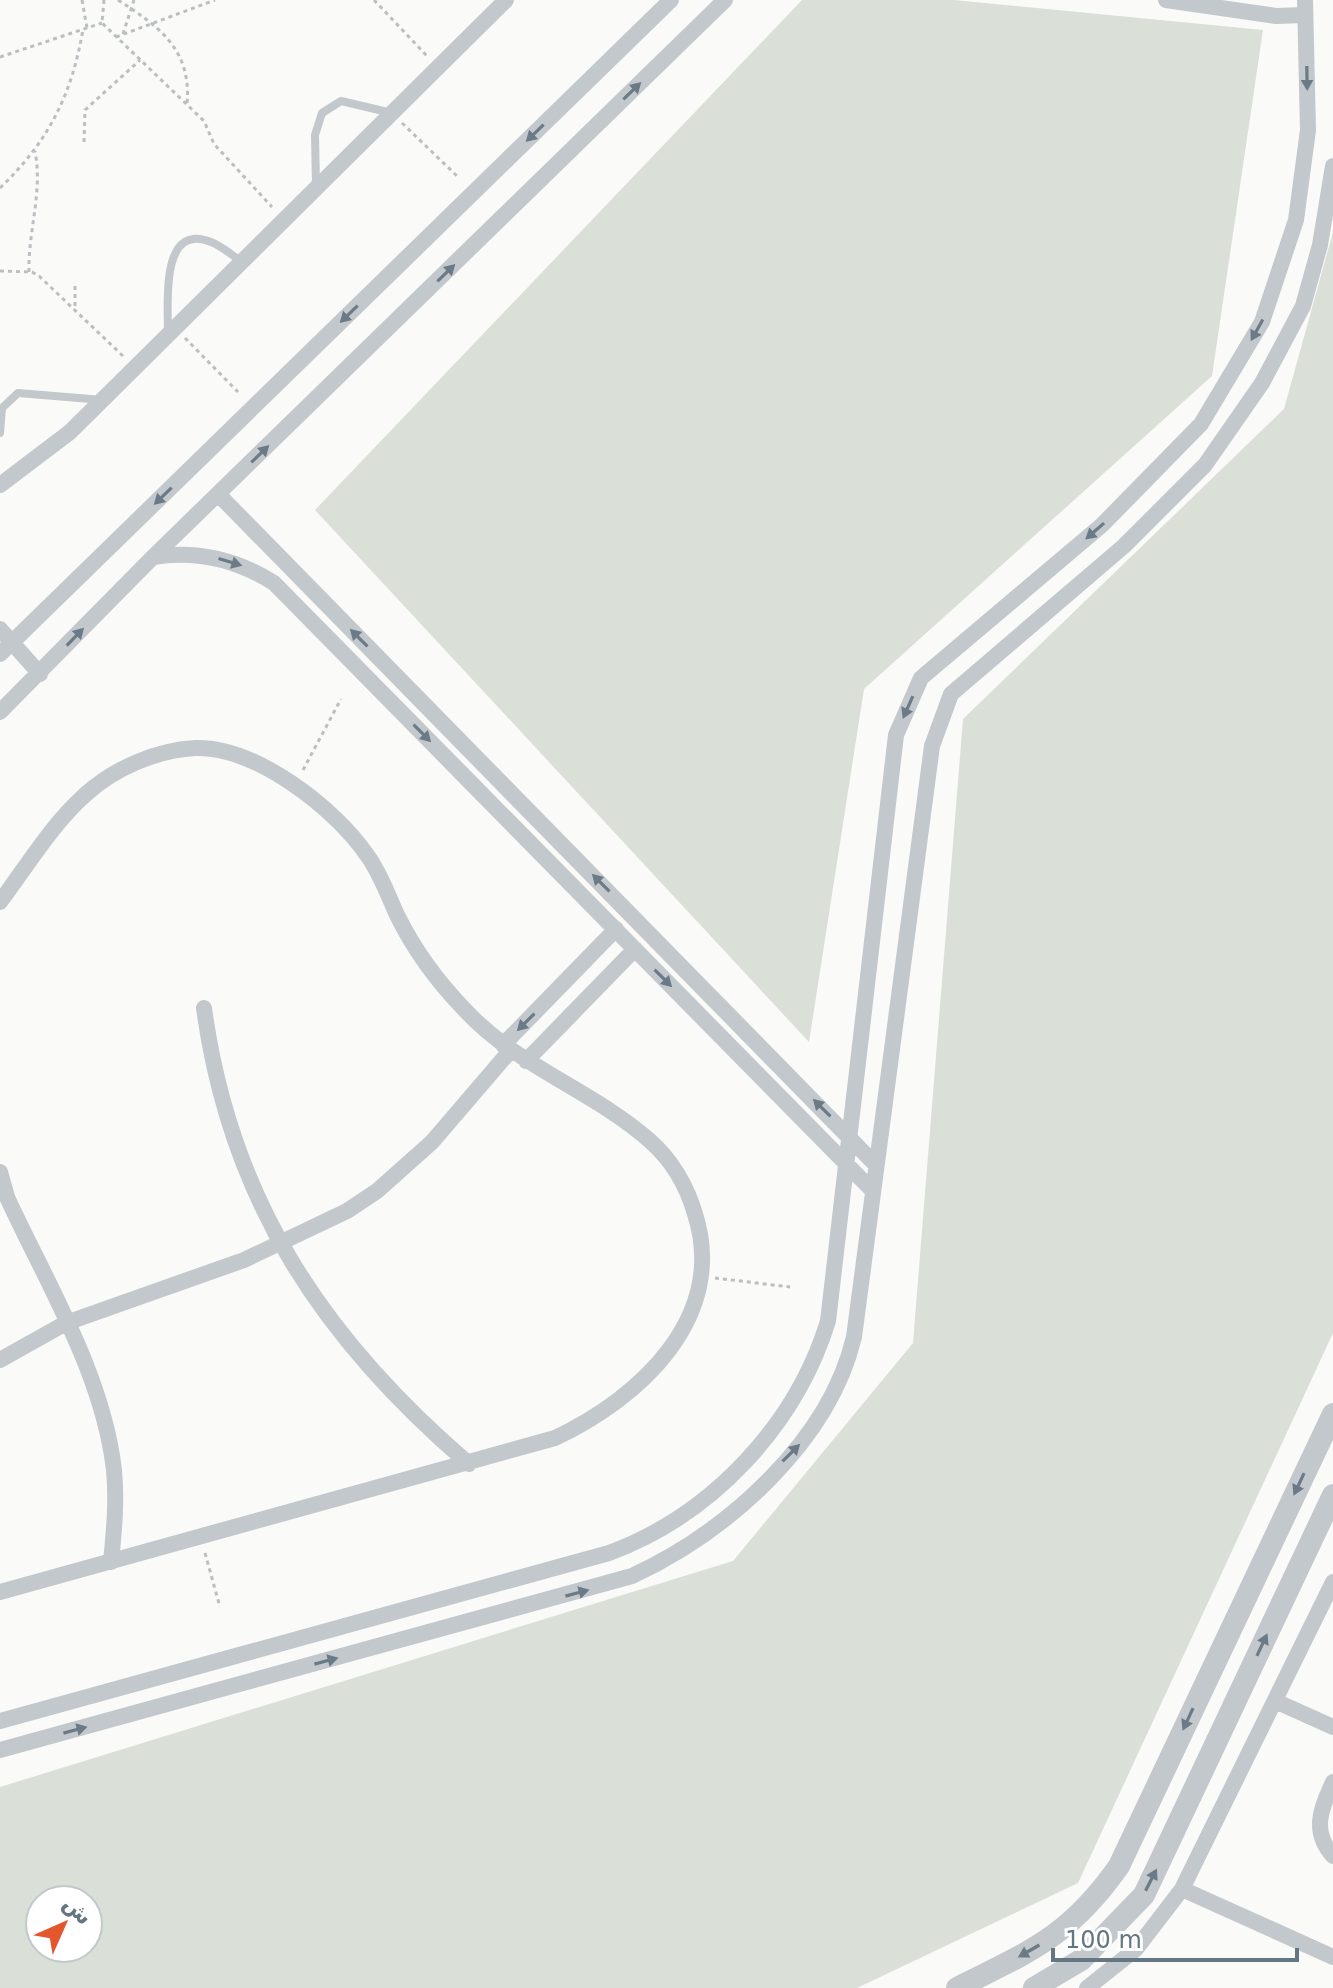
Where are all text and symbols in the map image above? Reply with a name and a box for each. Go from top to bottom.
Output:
one-way arrow [1301,66,1314,91]
one-way arrow [622,82,641,101]
one-way arrow [526,123,545,141]
one-way arrow [436,264,455,282]
one-way arrow [340,304,359,323]
one-way arrow [1250,319,1264,341]
one-way arrow [250,445,269,464]
one-way arrow [154,486,173,504]
one-way arrow [1085,522,1105,539]
one-way arrow [218,556,242,569]
one-way arrow [65,628,84,647]
one-way arrow [350,629,369,648]
one-way arrow [901,695,915,719]
one-way arrow [412,723,431,742]
one-way arrow [592,874,610,893]
one-way arrow [653,968,672,987]
one-way arrow [516,1012,535,1031]
one-way arrow [813,1099,832,1118]
one-way arrow [781,1445,800,1463]
one-way arrow [1292,1473,1306,1496]
one-way arrow [565,1586,589,1599]
one-way arrow [1256,1633,1269,1656]
one-way arrow [314,1655,339,1667]
one-way arrow [1181,1708,1195,1731]
one-way arrow [63,1723,88,1735]
one-way arrow [1144,1868,1158,1891]
north arrow [24,1884,104,1964]
text: ش [58,1891,97,1930]
scale bar [1053,1912,1297,1962]
text: 100 m [1065,1926,1142,1954]
one-way arrow [1018,1944,1040,1958]

